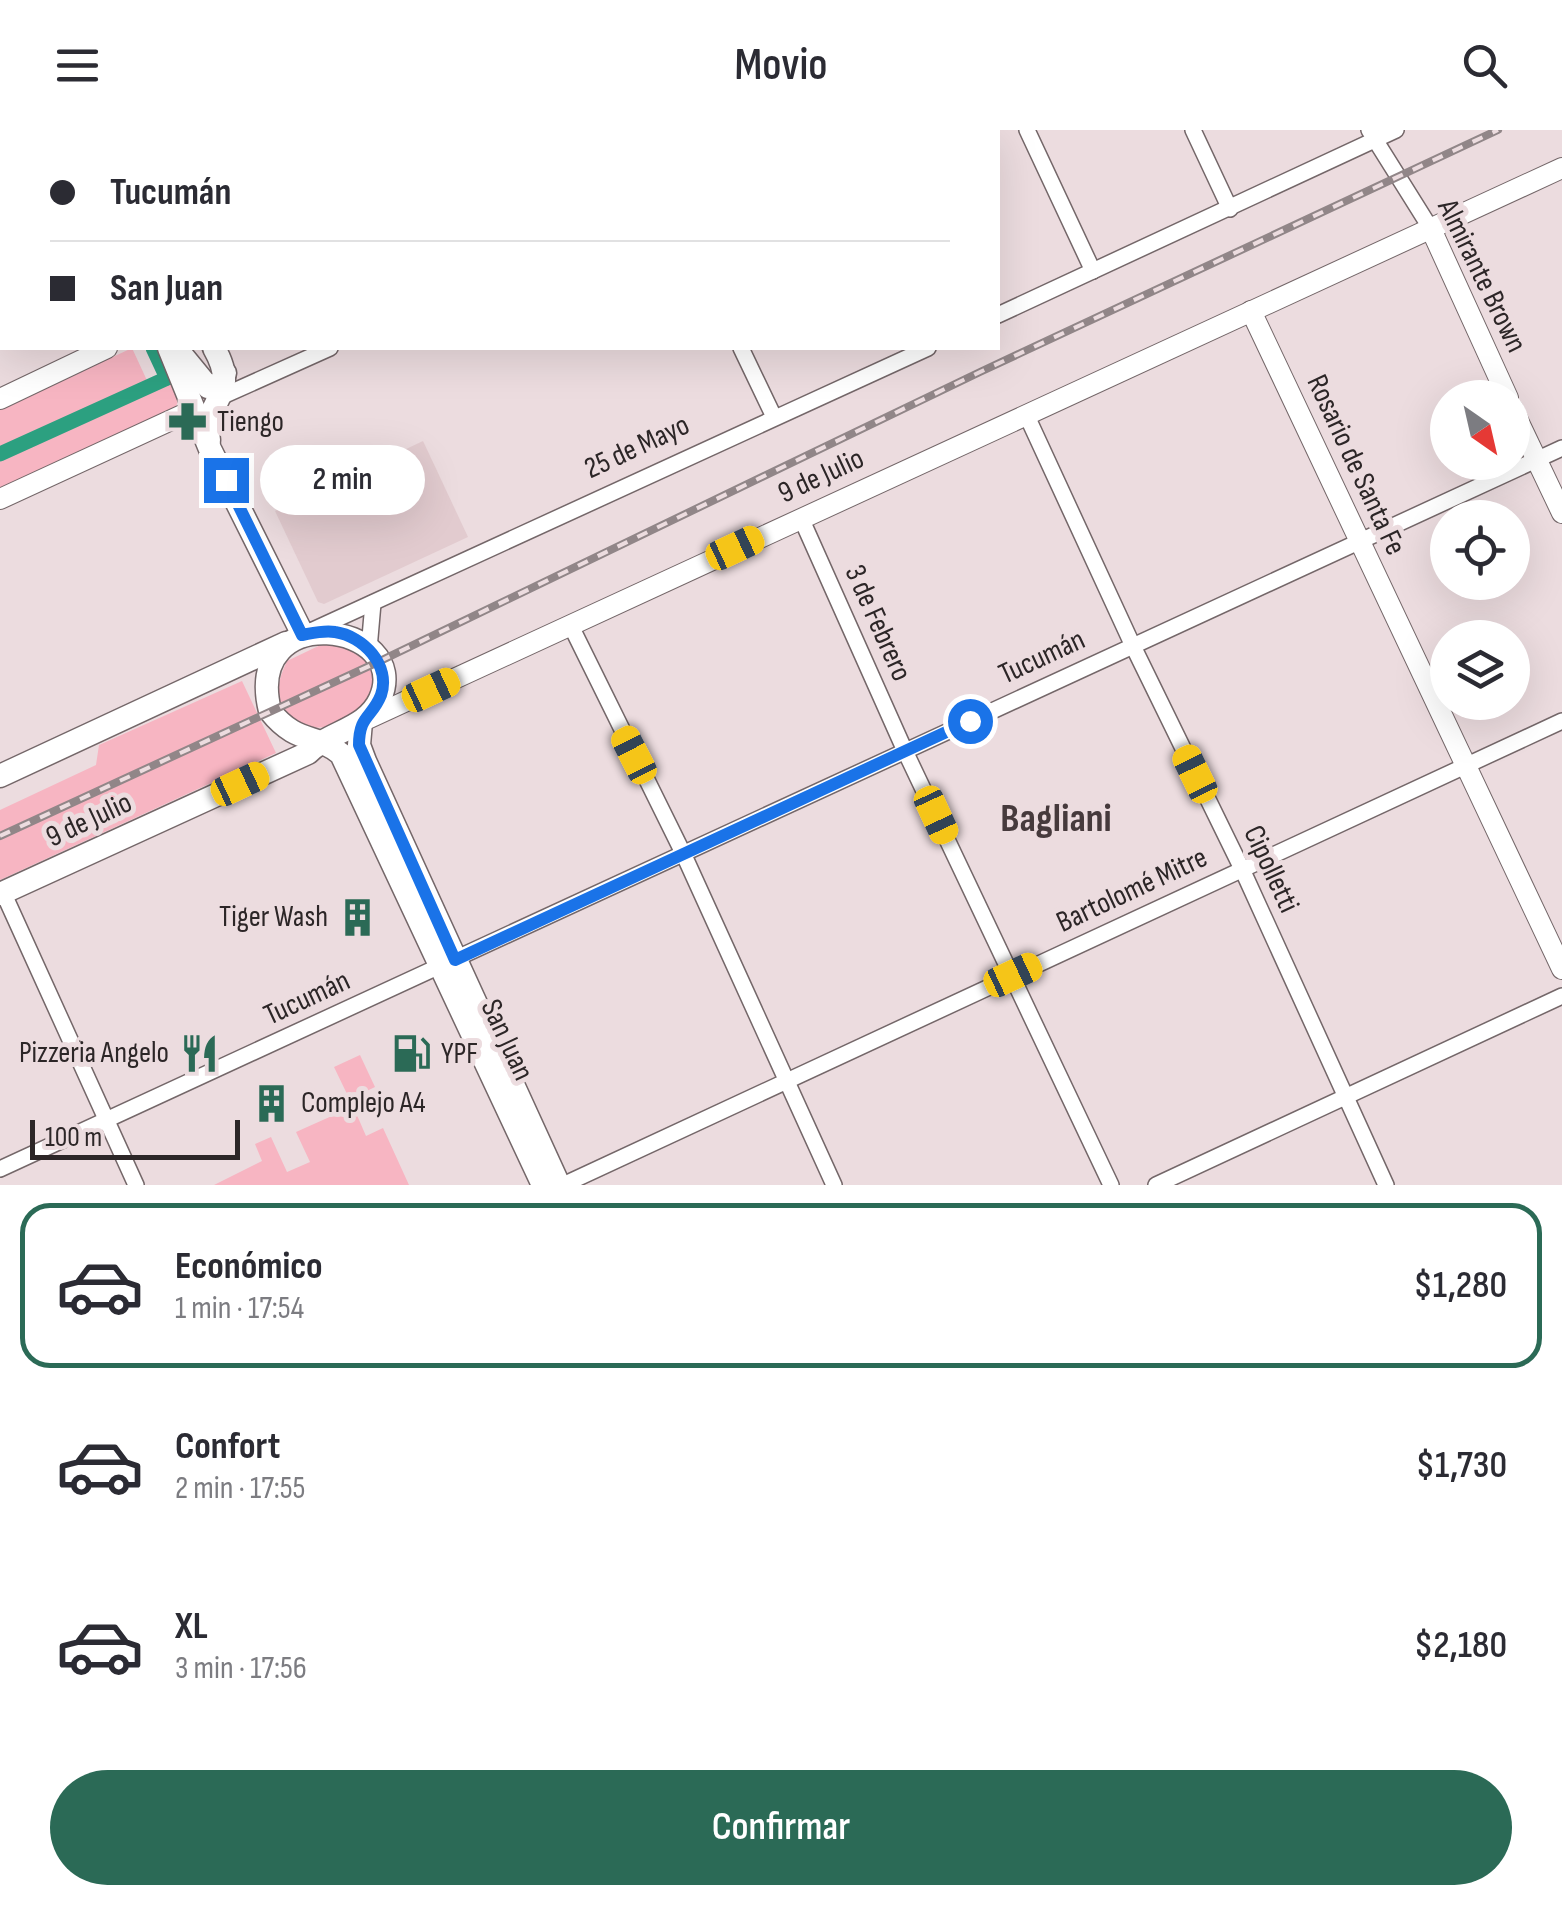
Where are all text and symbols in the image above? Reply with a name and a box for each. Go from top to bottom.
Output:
icon: menu [50,38,105,93]
text: Movio [735,38,827,93]
icon: search [1457,38,1512,93]
text: Tucumán [110,170,231,215]
street label: Almirante Brown [1429,193,1534,358]
text: San Juan [110,266,223,311]
street label: Rosario de Santa Fe [1299,369,1413,561]
north arrow [1430,380,1530,480]
map controls [1430,380,1530,720]
pharmacy icon: Tiengo [166,401,208,443]
place label: Tiengo [217,404,284,440]
street label: 25 de Mayo [579,407,695,487]
street label: 9 de Julio [772,441,870,511]
callout: 2 min [261,445,426,515]
route end [204,458,249,503]
text: 2 min [313,460,372,499]
button: locate [1430,500,1530,600]
car [701,522,769,574]
street label: 3 de Febrero [837,560,919,686]
button: layers [1430,620,1530,720]
street label: Tucumán [993,622,1091,692]
car [397,664,465,716]
route start [948,699,993,744]
car [607,721,661,789]
car [1168,740,1222,808]
car [206,758,274,810]
car [910,781,962,849]
street label: 9 de Julio [40,785,138,855]
district label: Bagliani [1000,795,1112,843]
street label: Cipolletti [1235,820,1307,918]
street label: Bartolomé Mitre [1051,839,1213,941]
building icon: Tiger Wash [337,896,379,938]
place label: Tiger Wash [219,899,328,935]
car [979,949,1047,1001]
street label: Tucumán [258,963,356,1033]
street label: San Juan [473,994,541,1086]
restaurant icon: Pizzeria Angelo [178,1032,220,1074]
fuel station icon: YPF [390,1033,432,1075]
place label: Pizzeria Angelo [19,1035,169,1071]
place label: YPF [441,1036,478,1072]
building icon: Complejo A4 [250,1082,292,1124]
place label: Complejo A4 [301,1085,425,1121]
scale bar [30,1115,240,1160]
text: 100 m [45,1121,102,1154]
icon: car [55,1241,145,1331]
text: Económico [175,1244,323,1289]
text: $1,280 [1413,1263,1507,1308]
text: 1 min · 17:54 [175,1289,304,1328]
icon: car [55,1421,145,1511]
text: Confort [175,1424,280,1469]
text: $1,730 [1416,1443,1507,1488]
text: 2 min · 17:55 [175,1469,305,1508]
icon: car [55,1601,145,1691]
text: XL [175,1604,208,1649]
text: $2,180 [1414,1623,1507,1668]
text: 3 min · 17:56 [175,1649,307,1688]
button: Confirmar [50,1770,1512,1885]

